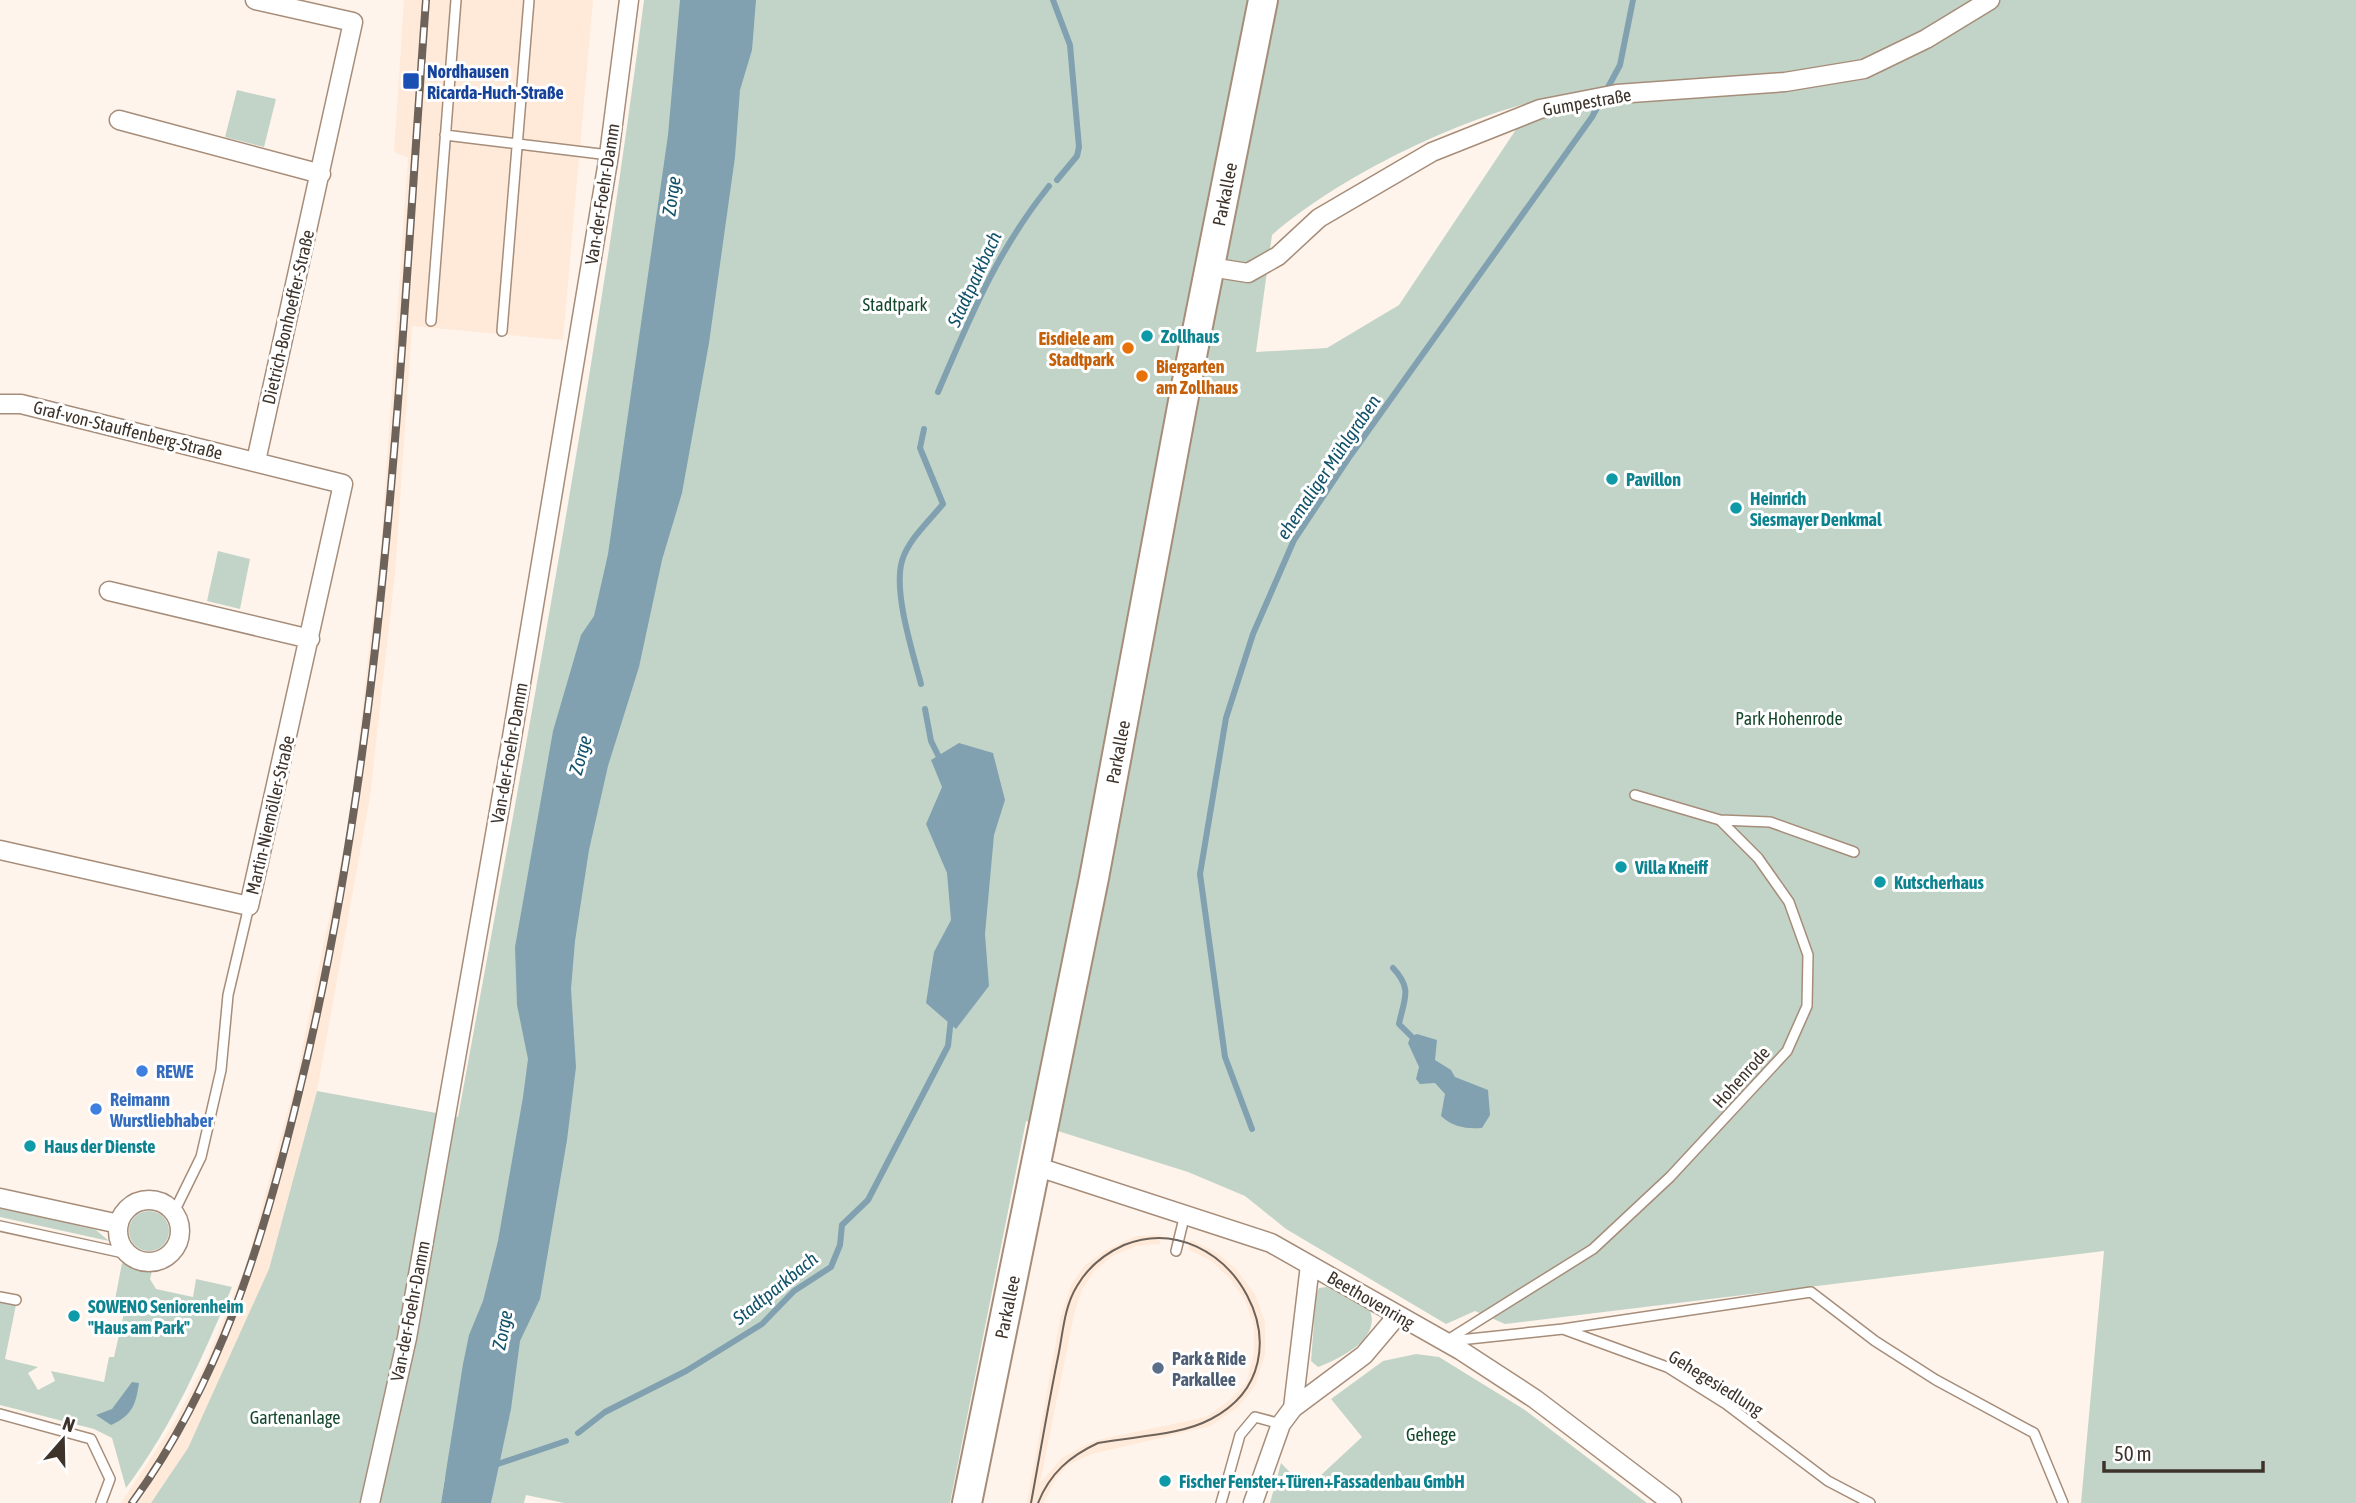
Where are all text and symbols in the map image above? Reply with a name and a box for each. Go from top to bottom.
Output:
place label: Nordhausen Ricarda-Huch-Straße [427,61,564,103]
marker: Nordhausen Ricarda-Huch-Straße [401,71,421,91]
street label: Gumpestraße [1541,84,1633,120]
street label: Van-der-Foehr-Damm [580,122,624,266]
street label: Parkallee [1208,161,1241,228]
water label: Zorge [657,175,685,217]
street label: Dietrich-Bonhoeffer-Straße [258,228,318,406]
water label: Stadtparkbach [942,228,1006,331]
park label: Stadtpark [863,294,928,315]
place label: Zollhaus [1161,326,1220,347]
place label: Eisdiele am Stadtpark [1038,328,1115,370]
marker: Zollhaus [1139,328,1155,344]
marker: Eisdiele am Stadtpark [1120,340,1136,356]
place label: Biergarten am Zollhaus [1156,356,1239,398]
marker: Biergarten am Zollhaus [1134,368,1150,384]
water label: ehemaliger Mühlgraben [1272,391,1384,543]
street label: Graf-von-Stauffenberg-Straße [31,396,225,464]
place label: Pavillon [1626,469,1681,490]
marker: Pavillon [1604,471,1620,487]
place label: Heinrich Siesmayer Denkmal [1750,488,1882,530]
marker: Heinrich Siesmayer Denkmal [1728,500,1744,516]
street label: Van-der-Foehr-Damm [486,681,532,825]
park label: Park Hohenrode [1735,708,1843,729]
street label: Parkallee [1101,719,1134,785]
street label: Martin-Niemöller-Straße [241,733,299,897]
water label: Zorge [564,733,596,777]
place label: Villa Kneiff [1634,857,1708,878]
marker: Villa Kneiff [1613,859,1629,875]
place label: Kutscherhaus [1894,872,1985,893]
marker: Kutscherhaus [1872,874,1888,890]
street label: Hohenrode [1708,1042,1774,1112]
place label: REWE [156,1061,194,1082]
marker: REWE [134,1063,150,1079]
place label: Reimann Wurstliebhaber [109,1089,214,1131]
marker: Reimann Wurstliebhaber [88,1101,104,1117]
place label: Haus der Dienste [44,1136,155,1157]
marker: Haus der Dienste [22,1138,38,1154]
street label: Van-der-Foehr-Damm [386,1239,434,1383]
water label: Stadtparkbach [727,1247,822,1329]
street label: Beethovenring [1324,1267,1418,1333]
street label: Parkallee [990,1274,1023,1341]
place label: SOWENO Seniorenheim "Haus am Park" [88,1296,244,1338]
marker: SOWENO Seniorenheim "Haus am Park" [66,1308,82,1324]
water label: Zorge [487,1308,517,1352]
street label: Gehegesiedlung [1665,1346,1767,1420]
place label: Park & Ride Parkallee [1172,1348,1246,1390]
marker: Park & Ride Parkallee [1150,1360,1166,1376]
north arrow [28,1405,98,1475]
park label: Gartenanlage [250,1407,340,1428]
text: N [60,1412,78,1436]
park label: Gehege [1406,1424,1456,1445]
scale bar [2104,1430,2263,1474]
text: 50 m [2114,1441,2152,1465]
place label: Fischer Fenster+Türen+Fassadenbau GmbH [1179,1471,1465,1492]
marker: Fischer Fenster+Türen+Fassadenbau GmbH [1157,1473,1173,1489]

